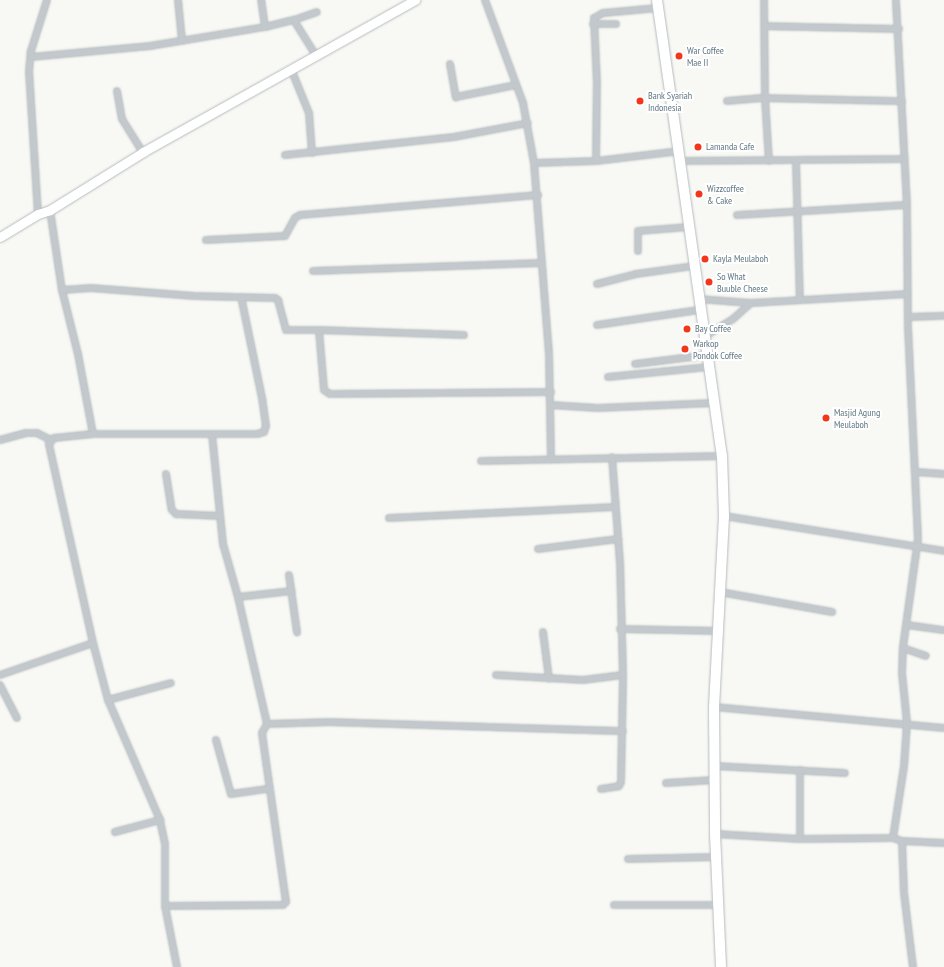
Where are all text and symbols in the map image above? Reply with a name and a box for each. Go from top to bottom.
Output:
place label: War Coffee Mae II [687,44,724,68]
marker: War Coffee Mae II [674,51,684,61]
place label: Bank Syariah Indonesia [648,89,692,112]
marker: Bank Syariah Indonesia [635,96,645,106]
place label: Lamanda Cafe [706,141,754,153]
marker: Lamanda Cafe [693,142,703,152]
place label: Wizzcoffee & Cake [707,182,744,206]
marker: Wizzcoffee & Cake [694,189,704,199]
place label: Kayla Meulaboh [713,253,768,265]
marker: Kayla Meulaboh [700,254,710,264]
place label: So What Buuble Cheese [717,270,768,294]
marker: So What Buuble Cheese [704,277,714,287]
place label: Bay Coffee [695,323,731,335]
marker: Bay Coffee [682,324,692,334]
place label: Warkop Pondok Coffee [693,337,742,360]
marker: Warkop Pondok Coffee [680,344,690,354]
place label: Masjid Agung Meulaboh [834,406,881,430]
marker: Masjid Agung Meulaboh [821,413,831,423]

